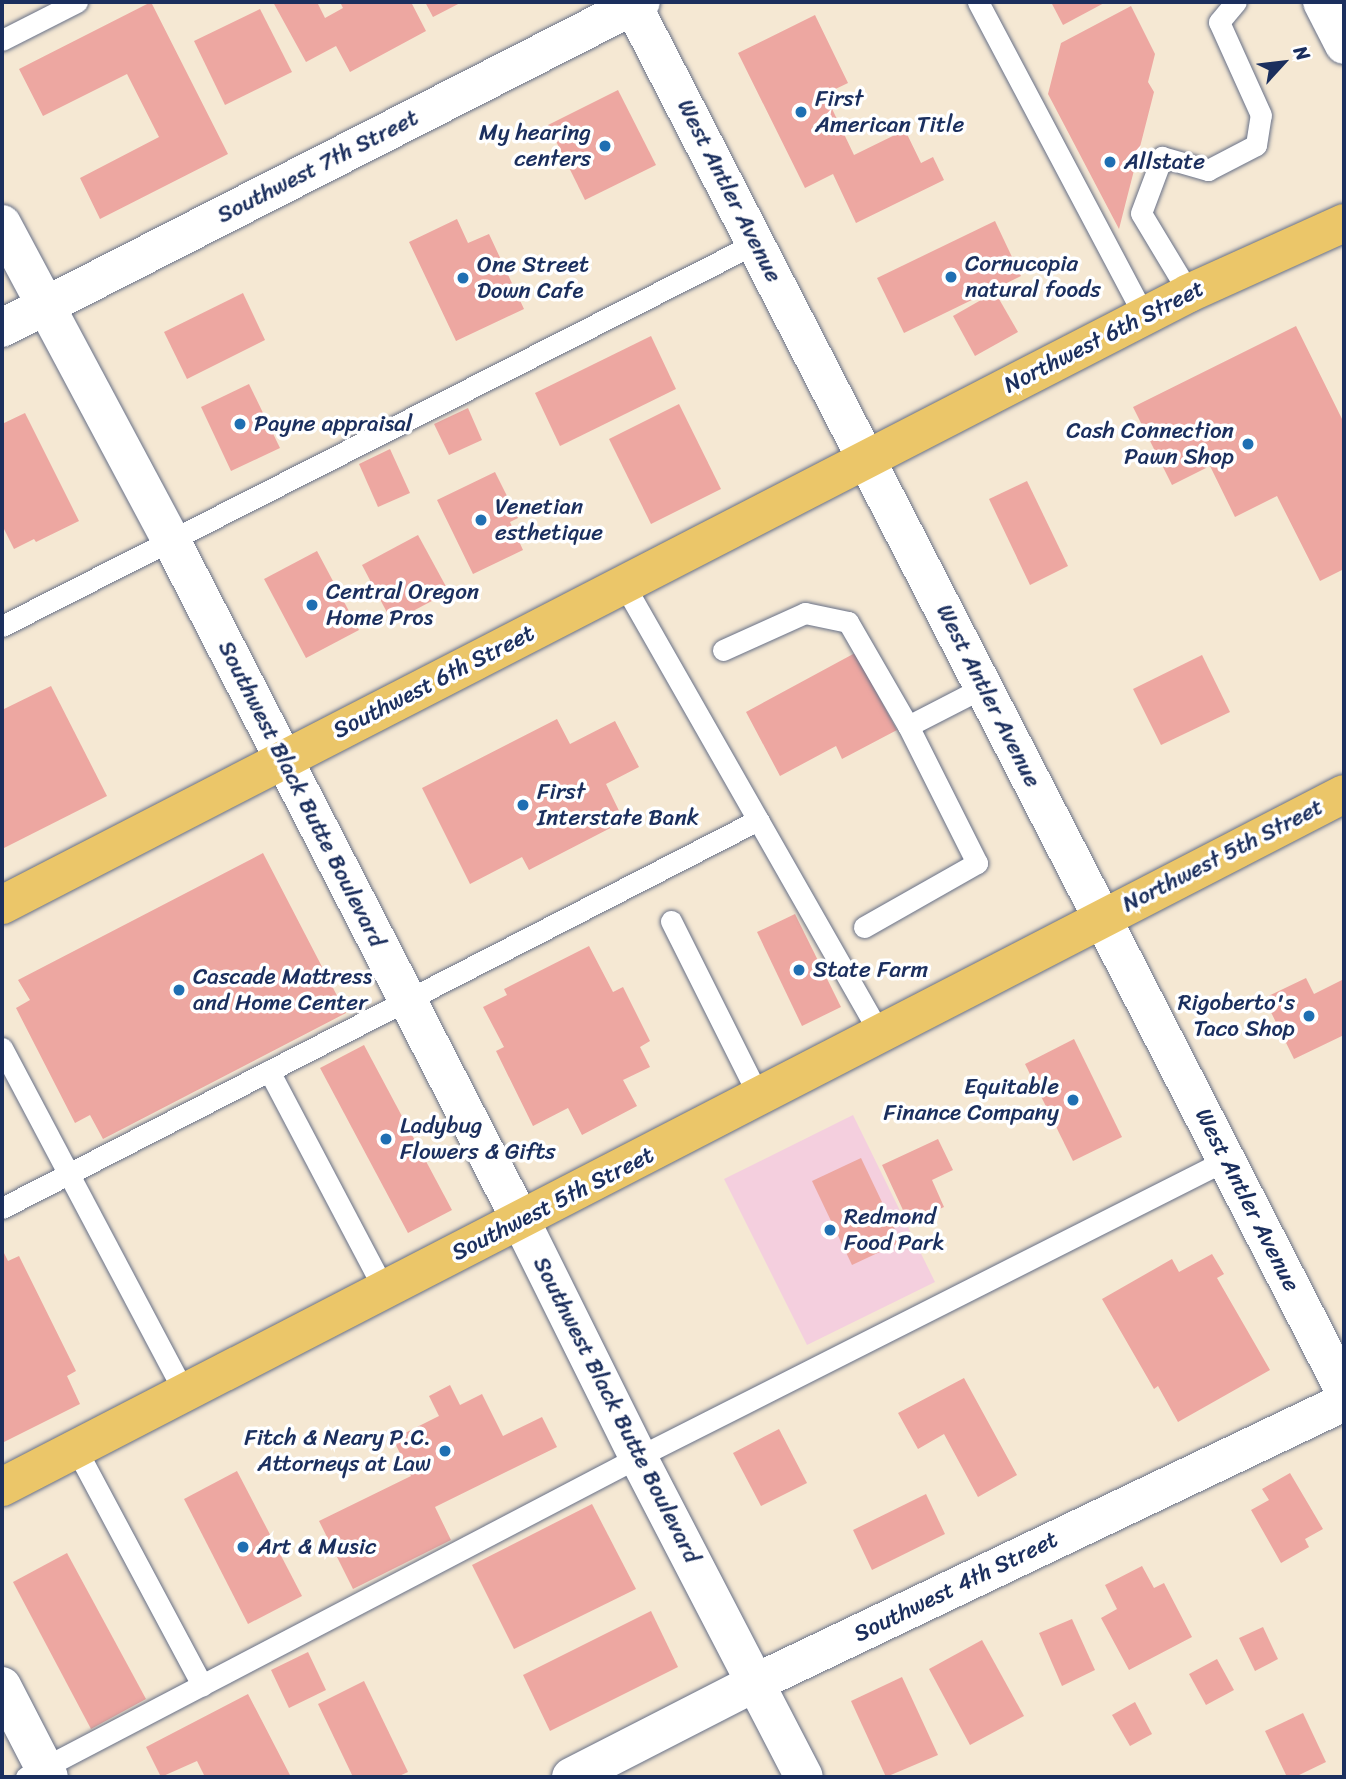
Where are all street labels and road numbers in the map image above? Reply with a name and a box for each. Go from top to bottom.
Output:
street label: West Antler Avenue [671,95,787,287]
street label: Southwest 7th Street [213,104,423,230]
street label: Northwest 6th Street [999,275,1209,399]
street label: West Antler Avenue [930,600,1046,792]
street label: Southwest 6th Street [329,619,539,745]
street label: Southwest Black Butte Boulevard [212,636,390,952]
street label: Northwest 5th Street [1118,793,1328,919]
street label: West Antler Avenue [1189,1104,1305,1296]
street label: Southwest 5th Street [447,1141,659,1267]
street label: Southwest Black Butte Boulevard [527,1252,705,1568]
street label: Southwest 4th Street [850,1526,1062,1648]

